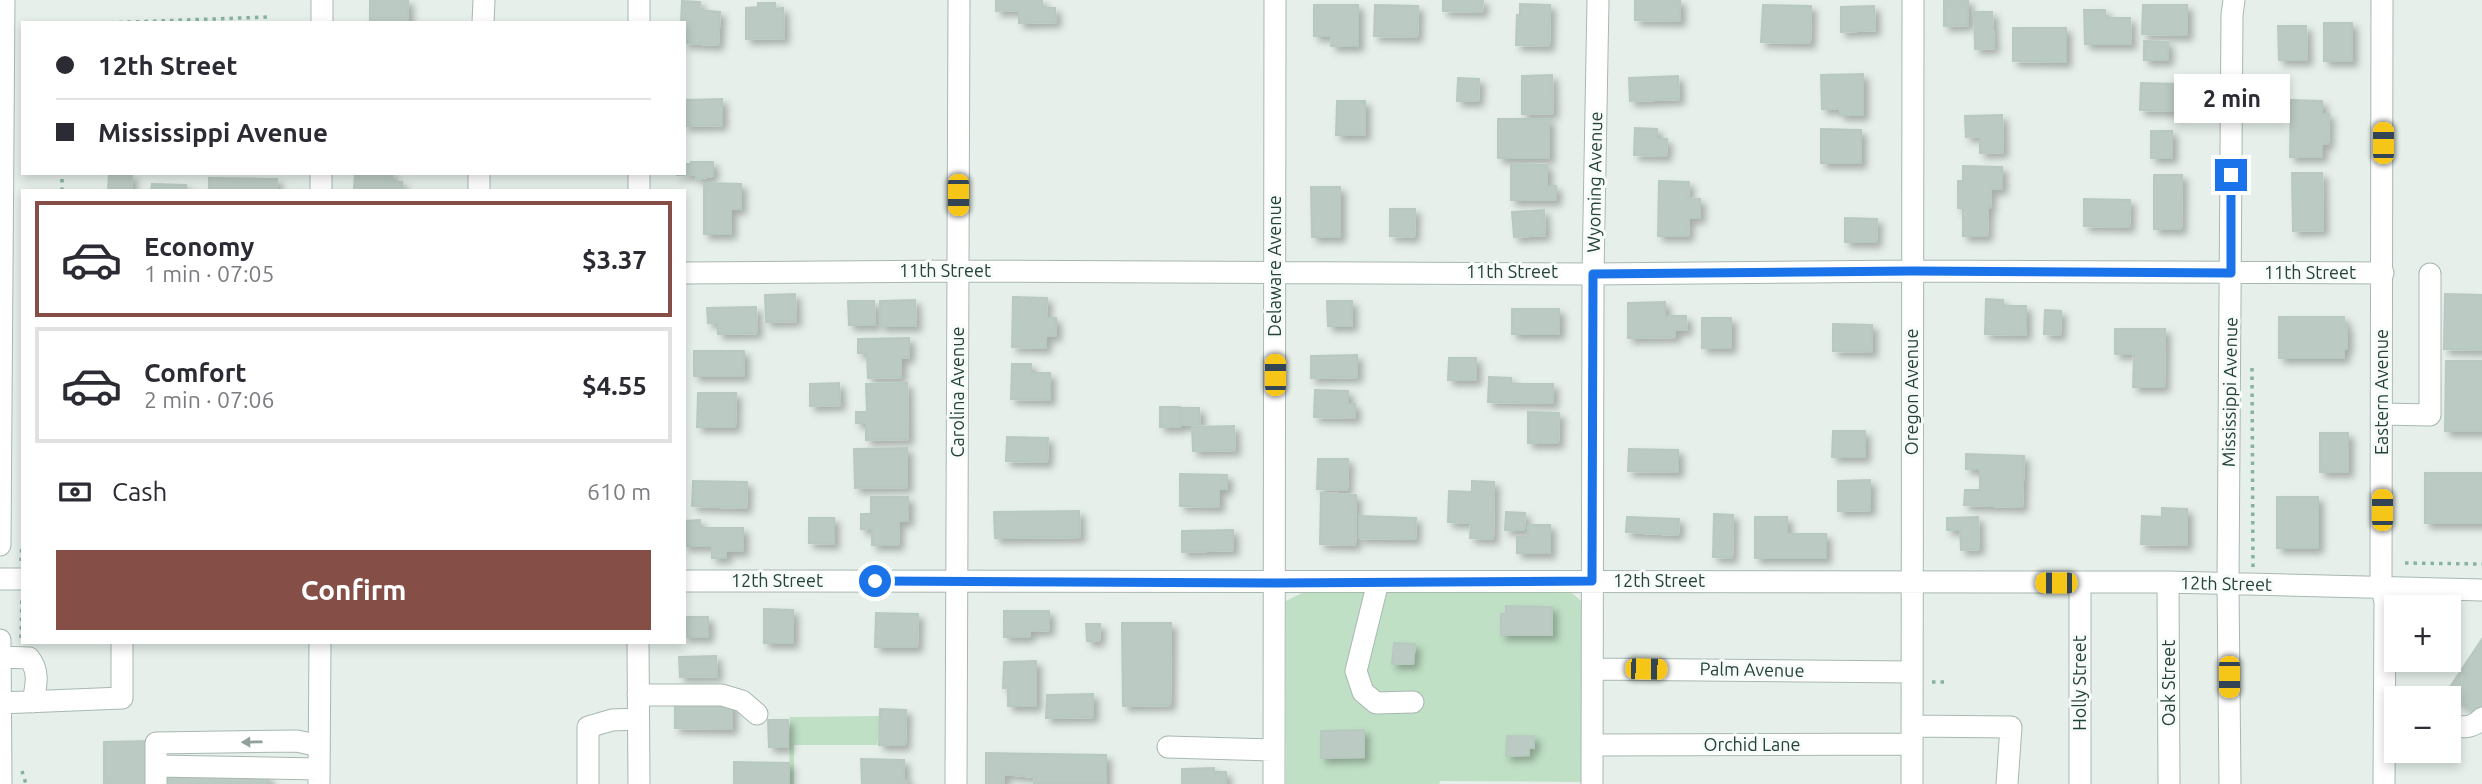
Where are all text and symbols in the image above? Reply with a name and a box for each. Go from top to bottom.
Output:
text: 12th Street [98,51,238,80]
callout: 2 min [2173,74,2289,122]
text: 2 min [2203,86,2261,111]
street label: Wyoming Avenue [1583,111,1605,253]
text: Mississippi Avenue [98,118,328,147]
car [2373,122,2394,164]
route end [2215,159,2247,191]
car [948,174,969,216]
street label: Delaware Avenue [1264,195,1284,337]
icon: car [60,228,123,291]
text: Economy [144,232,254,261]
text: $3.37 [582,245,647,274]
street label: 11th Street [899,260,991,280]
text: 1 min · 07:05 [144,261,275,286]
street label: 11th Street [1466,261,1558,281]
street label: 11th Street [2264,262,2356,282]
street label: Mississippi Avenue [2218,317,2240,467]
street label: Carolina Avenue [947,326,967,458]
street label: Oregon Avenue [1901,329,1921,455]
street label: Eastern Avenue [2371,329,2391,455]
icon: car [60,354,123,417]
car [1265,354,1286,396]
text: Comfort [144,358,247,387]
text: $4.55 [582,371,647,400]
text: 2 min · 07:06 [144,387,275,412]
icon: cash [56,473,94,511]
text: Cash [112,477,167,506]
text: 610 m [587,479,651,504]
car [2372,489,2393,531]
button: Confirm [56,550,651,630]
route start [859,565,891,597]
street label: 12th Street [731,570,823,590]
street label: 12th Street [1613,570,1705,590]
street label: 12th Street [2180,572,2272,594]
car [2036,573,2078,594]
map controls [2384,595,2461,763]
button: + [2384,595,2461,672]
street label: Holly Street [2069,635,2089,731]
street label: Oak Street [2158,640,2178,726]
car [2219,656,2240,698]
car [1625,658,1668,680]
street label: Palm Avenue [1699,658,1805,680]
button: − [2384,686,2461,763]
street label: Orchid Lane [1703,734,1801,754]
one-way arrow [241,736,263,748]

